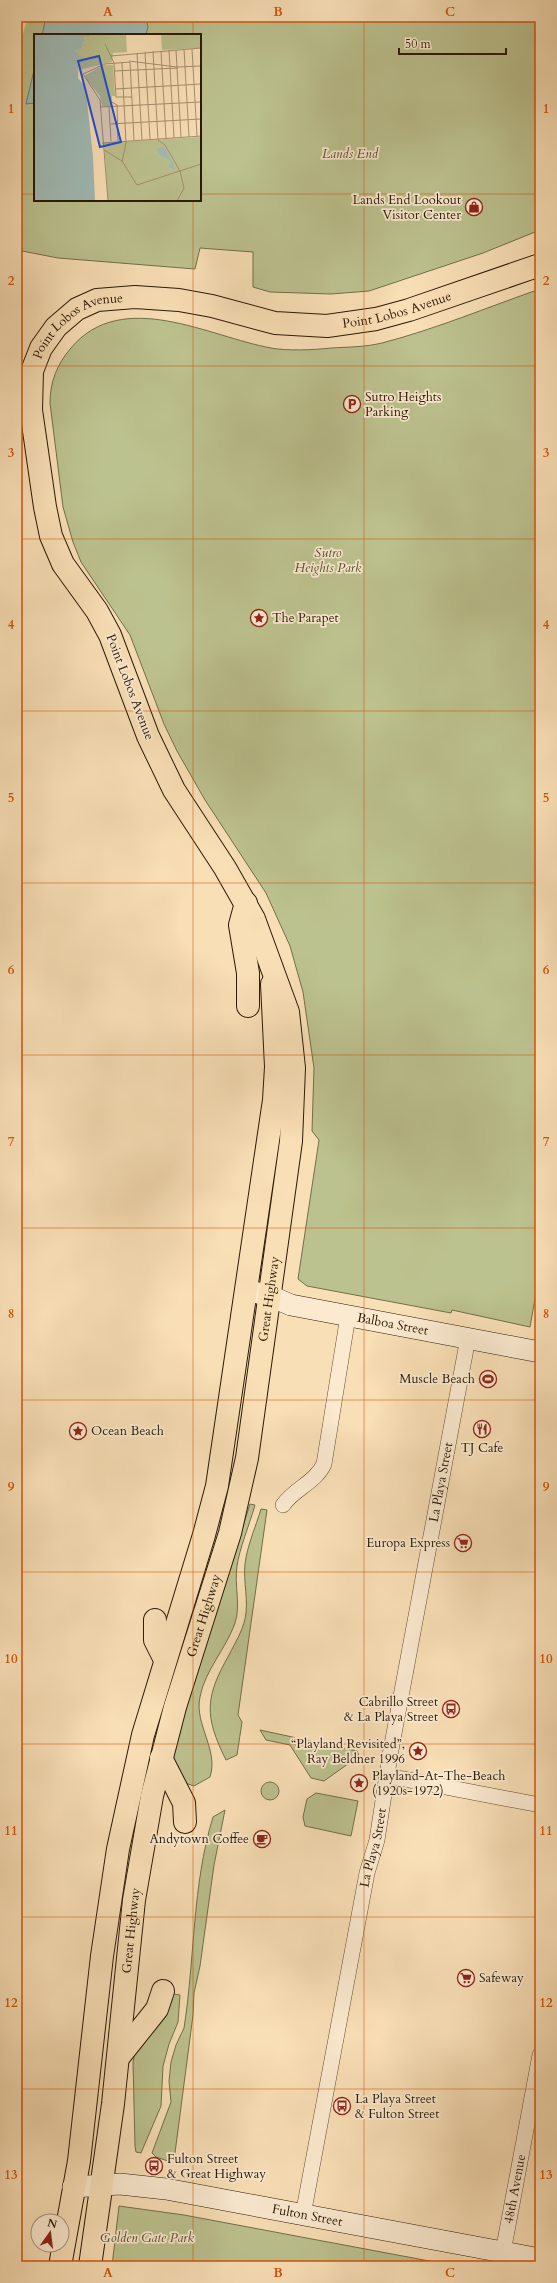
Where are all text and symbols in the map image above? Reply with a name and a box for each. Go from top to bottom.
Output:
text: A [103,3,113,21]
text: B [273,3,283,21]
text: C [445,3,455,21]
scale bar [399,30,506,56]
inset map [34,34,201,201]
text: 50 m [405,36,432,52]
text: 1 [8,100,14,118]
text: 1 [543,100,549,118]
park label: Lands End [322,145,379,163]
place label: Lands End Lookout Visitor Center [352,191,461,224]
shop icon: Lands End Lookout Visitor Center [464,197,484,217]
text: 2 [8,272,15,290]
text: 2 [543,272,550,290]
street label: Point Lobos Avenue [341,287,454,333]
street label: Point Lobos Avenue [29,289,124,361]
place label: Sutro Heights Parking [365,388,441,421]
parking icon: Sutro Heights Parking [342,394,362,414]
text: 3 [8,444,15,462]
text: 3 [543,444,550,462]
park label: Sutro Heights Park [295,544,362,577]
place icon: The Parapet [249,608,269,628]
place label: The Parapet [272,609,339,627]
text: 4 [8,616,15,634]
text: 4 [543,616,550,634]
street label: Point Lobos Avenue [101,631,159,743]
text: 5 [8,789,14,807]
text: 5 [543,789,549,807]
text: 6 [8,961,15,979]
text: 6 [543,961,550,979]
text: 7 [8,1133,15,1151]
text: 7 [543,1133,550,1151]
street label: Great Highway [254,1255,284,1343]
text: 8 [8,1305,14,1323]
text: 8 [543,1305,549,1323]
street label: Balboa Street [355,1309,430,1340]
sports icon: Muscle Beach [478,1369,498,1389]
place label: Muscle Beach [399,1370,475,1388]
restaurant icon: TJ Cafe [472,1419,492,1439]
place icon: Ocean Beach [68,1421,88,1441]
place label: Ocean Beach [91,1422,164,1440]
place label: TJ Cafe [461,1439,504,1457]
street label: La Playa Street [425,1441,457,1524]
text: 9 [8,1478,15,1496]
text: 9 [543,1478,550,1496]
supermarket icon: Europa Express [453,1533,473,1553]
place label: Europa Express [366,1534,450,1552]
street label: Great Highway [182,1572,225,1659]
text: 10 [4,1650,18,1668]
text: 10 [539,1650,553,1668]
place label: Cabrillo Street & La Playa Street [344,1693,438,1726]
bus stop icon: Cabrillo Street & La Playa Street [441,1699,461,1719]
place label: “Playland Revisited”, Ray Beldner 1996 [291,1735,405,1768]
place icon: “Playland Revisited”, Ray Beldner 1996 [408,1741,428,1761]
place label: Playland-At-The-Beach (1920s-1972) [372,1767,505,1800]
place icon: Playland-At-The-Beach (1920s-1972) [349,1773,369,1793]
street label: La Playa Street [356,1807,391,1889]
text: 11 [4,1822,18,1840]
text: 11 [539,1822,553,1840]
cafe icon: Andytown Coffee [252,1829,272,1849]
place label: Andytown Coffee [150,1830,249,1848]
street label: Great Highway [117,1886,145,1974]
supermarket icon: Safeway [456,1968,476,1988]
place label: Safeway [479,1969,524,1987]
text: 12 [4,1994,18,2012]
text: 12 [539,1994,553,2012]
place label: La Playa Street & Fulton Street [355,2090,439,2123]
bus stop icon: La Playa Street & Fulton Street [332,2096,352,2116]
place label: Fulton Street & Great Highway [167,2150,266,2183]
street label: 48th Avenue [499,2153,530,2225]
bus stop icon: Fulton Street & Great Highway [144,2156,164,2176]
text: 13 [4,2166,18,2184]
text: 13 [539,2166,553,2184]
street label: Fulton Street [271,2200,344,2231]
north arrow [30,2213,70,2253]
text: N [46,2215,59,2232]
park label: Golden Gate Park [100,2229,194,2247]
text: A [103,2264,113,2282]
text: B [273,2264,283,2282]
text: C [445,2264,455,2282]

